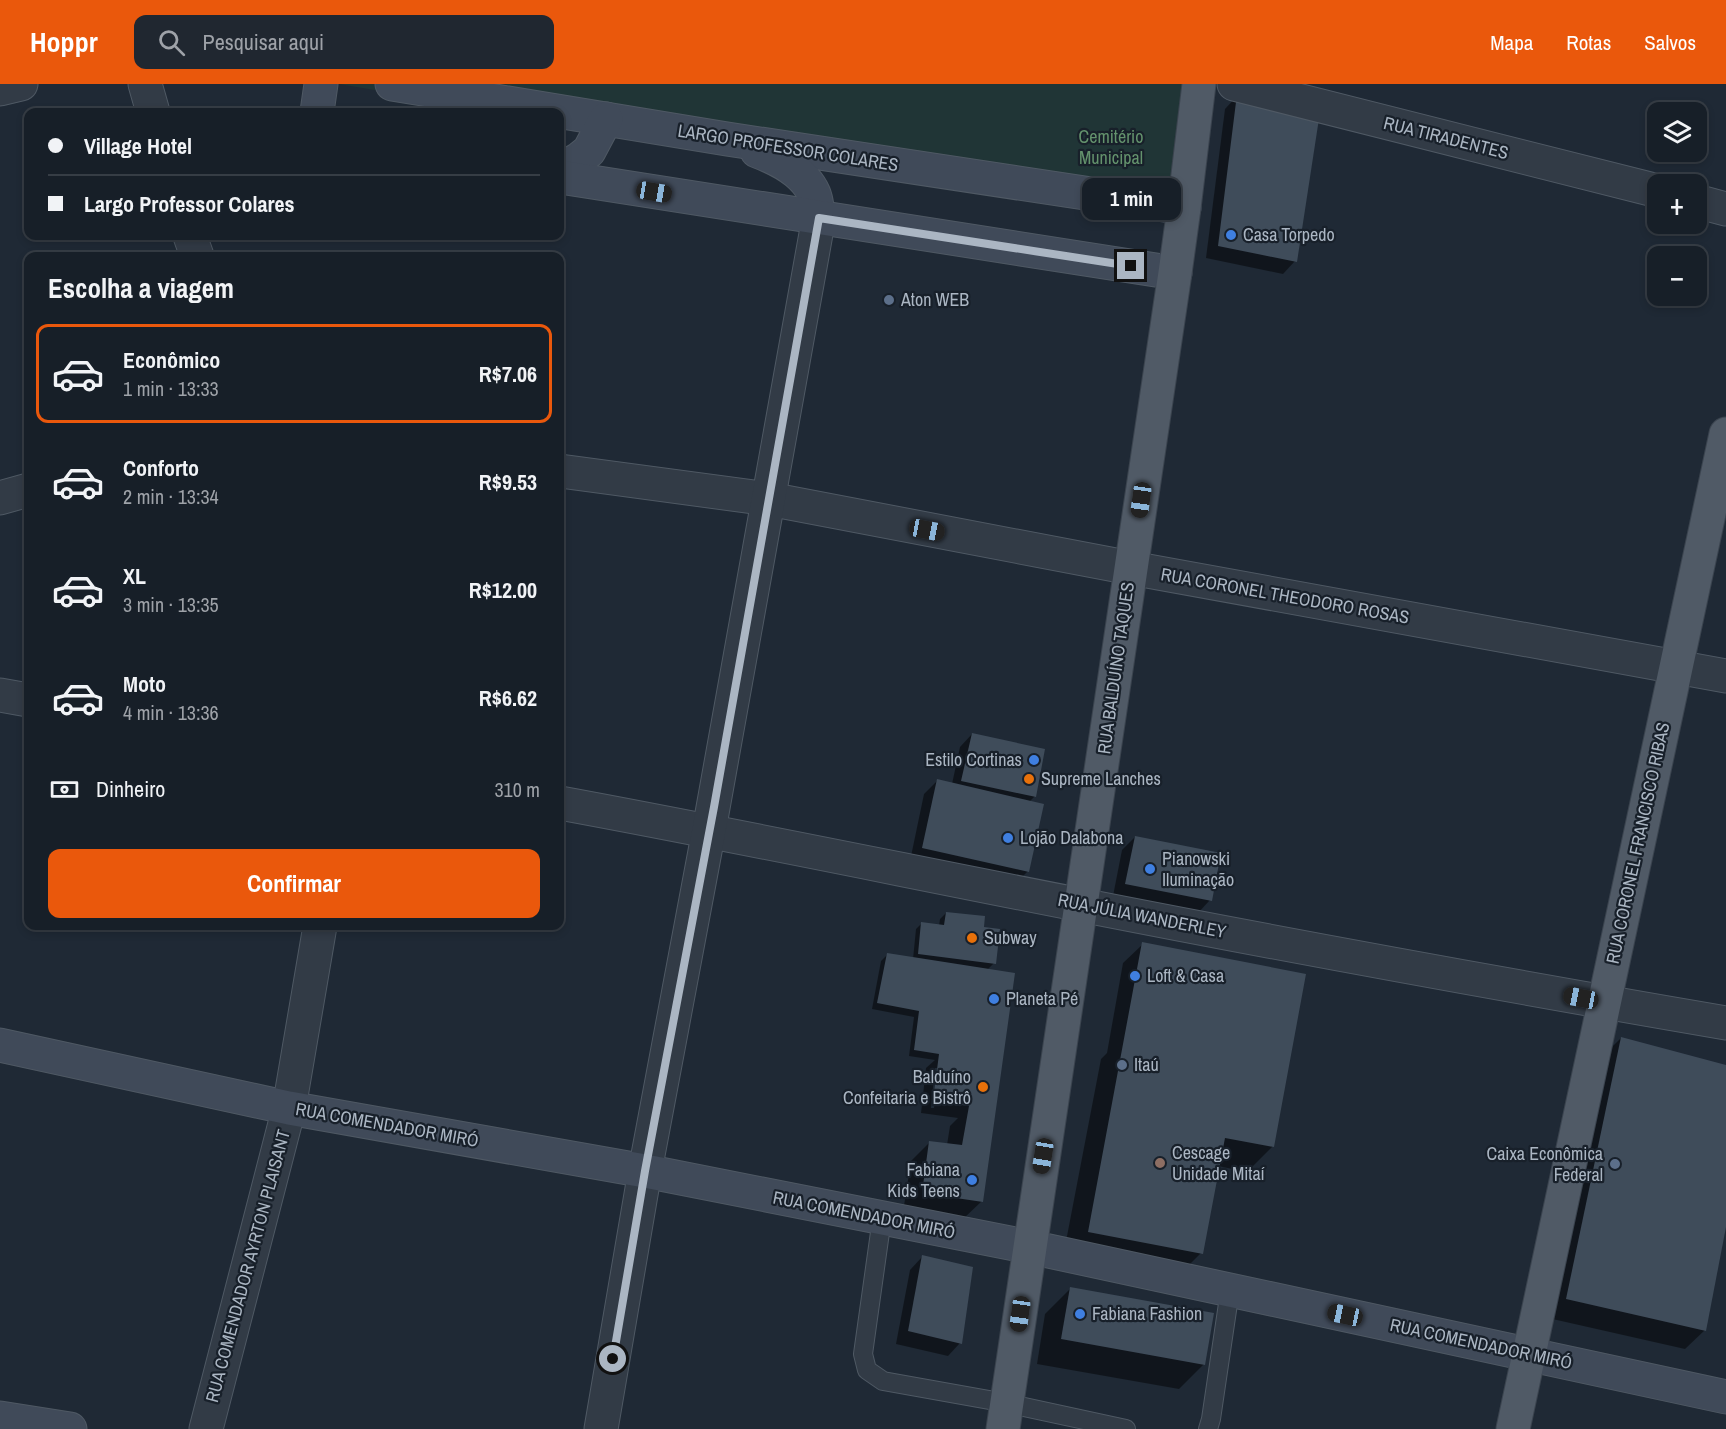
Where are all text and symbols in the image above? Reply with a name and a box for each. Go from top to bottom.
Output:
search box [134,15,554,69]
text: Hoppr [30,23,98,61]
icon: search [155,26,188,59]
text: Pesquisar aqui [203,27,324,57]
text: Mapa [1490,28,1533,57]
text: Rotas [1566,28,1611,57]
text: Salvos [1644,28,1696,57]
map controls [1647,102,1707,306]
button: layers [1647,102,1707,162]
street label: RUA TIRADENTES [1381,110,1511,165]
street label: LARGO PROFESSOR COLARES [676,118,900,177]
park label: Cemitério Municipal [1079,124,1143,170]
text: Village Hotel [84,131,192,161]
button: + [1647,174,1707,234]
callout: 1 min [1082,179,1180,221]
car [635,180,673,204]
text: 1 min [1110,185,1153,212]
text: Largo Professor Colares [84,189,295,219]
place label: Casa Torpedo [1243,222,1335,247]
marker: Casa Torpedo [1224,228,1238,242]
button: − [1647,246,1707,306]
route end [1117,252,1144,279]
text: Escolha a viagem [48,270,234,306]
place label: Aton WEB [900,287,969,312]
marker: Aton WEB [882,293,896,307]
text: Econômico [123,345,220,375]
icon: car [51,347,105,401]
text: R$7.06 [479,359,537,389]
text: 1 min · 13:33 [123,375,219,402]
text: Conforto [123,453,199,483]
icon: car [51,455,105,509]
text: R$9.53 [479,467,537,497]
car [1130,481,1152,519]
text: 2 min · 13:34 [123,483,219,510]
car [908,518,946,542]
text: XL [123,561,146,591]
street label: RUA CORONEL THEODORO ROSAS [1159,561,1411,630]
icon: car [51,563,105,617]
text: R$12.00 [469,575,537,605]
street label: RUA BALDUÍNO TAQUES [1091,580,1140,756]
text: 3 min · 13:35 [123,591,219,618]
text: Moto [123,669,166,699]
icon: car [51,671,105,725]
text: R$6.62 [479,683,537,713]
text: 4 min · 13:36 [123,699,219,726]
street label: RUA CORONEL FRANCISCO RIBAS [1600,720,1675,966]
place label: Estilo Cortinas [925,747,1022,772]
marker: Estilo Cortinas [1027,753,1041,767]
place label: Supreme Lanches [1041,766,1161,791]
marker: Supreme Lanches [1022,772,1036,786]
icon: cash [48,773,81,806]
text: Dinheiro [96,774,165,804]
text: 310 m [494,776,540,803]
place label: Lojão Dalabona [1020,825,1123,850]
marker: Lojão Dalabona [1001,831,1015,845]
place label: Pianowski Iluminação [1162,846,1234,892]
button: Confirmar [48,849,540,918]
marker: Pianowski Iluminação [1143,862,1157,876]
street label: RUA JÚLIA WANDERLEY [1056,887,1228,944]
place label: Subway [984,925,1037,950]
marker: Subway [965,931,979,945]
place label: Loft & Casa [1147,963,1224,988]
marker: Loft & Casa [1128,969,1142,983]
place label: Planeta Pé [1006,986,1078,1011]
car [1562,986,1600,1010]
marker: Planeta Pé [987,992,1001,1006]
place label: Itaú [1134,1052,1159,1077]
marker: Itaú [1115,1058,1129,1072]
place label: Balduíno Confeitaria e Bistrô [843,1064,971,1110]
marker: Balduíno Confeitaria e Bistrô [976,1080,990,1094]
street label: RUA COMENDADOR MIRÓ [294,1096,481,1153]
street label: RUA COMENDADOR AYRTON PLAISANT [199,1127,296,1405]
car [1031,1137,1055,1175]
place label: Cescage Unidade Mitaí [1172,1140,1266,1186]
place label: Caixa Econômica Federal [1487,1141,1603,1187]
marker: Cescage Unidade Mitaí [1153,1156,1167,1170]
place label: Fabiana Kids Teens [887,1157,960,1203]
marker: Caixa Econômica Federal [1608,1157,1622,1171]
marker: Fabiana Kids Teens [965,1173,979,1187]
street label: RUA COMENDADOR MIRÓ [771,1185,957,1244]
car [1009,1295,1031,1333]
place label: Fabiana Fashion [1092,1301,1202,1326]
car [1326,1302,1364,1328]
marker: Fabiana Fashion [1073,1307,1087,1321]
street label: RUA COMENDADOR MIRÓ [1388,1312,1574,1375]
route start [599,1345,626,1372]

